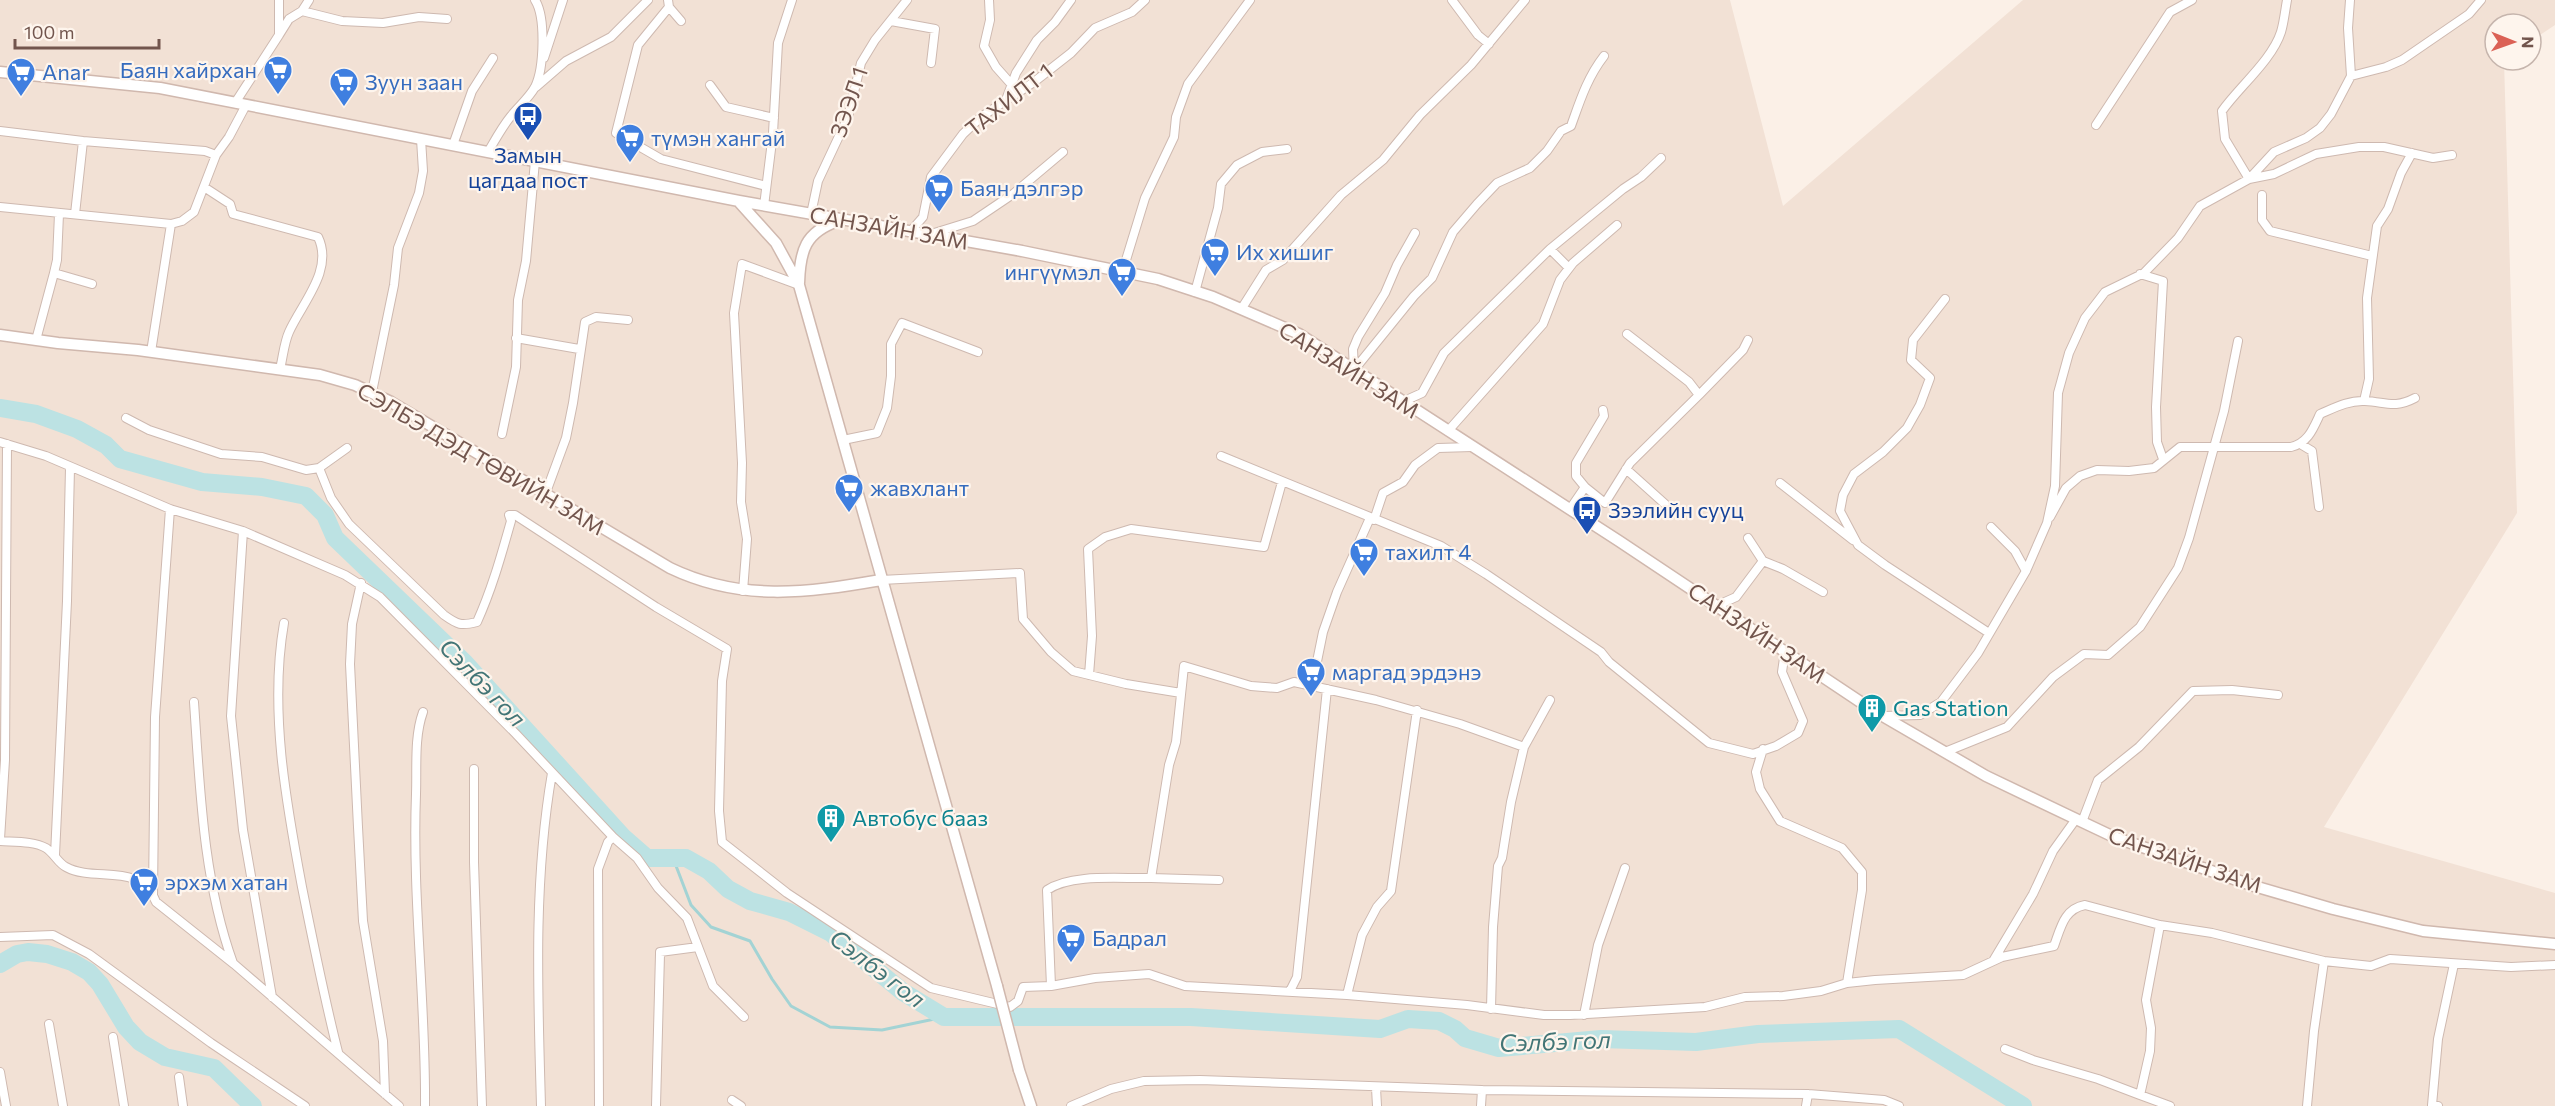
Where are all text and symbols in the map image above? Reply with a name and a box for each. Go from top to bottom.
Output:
scale bar [15,12,159,50]
north arrow [2483,12,2543,72]
text: 100 m [24,21,74,43]
text: N [2519,36,2538,48]
supermarket icon: Баян хайрхан [262,54,294,96]
supermarket icon: Anar [5,56,37,98]
place label: Баян хайрхан [120,56,257,83]
street label: ТАХИЛТ 1 [960,57,1058,142]
place label: Anar [42,58,90,85]
street label: ЗЭЭЛ 1 [824,63,873,141]
supermarket icon: Зуун заан [328,66,360,108]
place label: Зуун заан [365,68,463,95]
bus stop icon: Замын цагдаа пост [512,100,544,142]
supermarket icon: түмэн хангай [614,122,646,164]
place label: түмэн хангай [651,124,785,151]
place label: Замын цагдаа пост [468,141,588,193]
supermarket icon: Баян дэлгэр [923,172,955,214]
place label: Баян дэлгэр [960,174,1084,201]
street label: САНЗАЙН ЗАМ [808,200,970,255]
supermarket icon: Их хишиг [1199,236,1231,278]
place label: Их хишиг [1236,238,1334,265]
supermarket icon: ингүүмэл [1106,256,1138,298]
place label: ингүүмэл [1005,258,1101,285]
street label: САНЗАЙН ЗАМ [1274,316,1424,424]
street label: СЭЛБЭ ДЭД ТӨВИЙН ЗАМ [353,377,610,541]
supermarket icon: жавхлант [833,472,865,514]
place label: жавхлант [870,474,969,501]
bus stop icon: Зээлийн сууц [1571,494,1603,536]
place label: Зээлийн сууц [1608,496,1744,523]
supermarket icon: тахилт 4 [1348,536,1380,578]
place label: тахилт 4 [1385,538,1472,565]
street label: САНЗАЙН ЗАМ [1683,577,1831,689]
water label: Сэлбэ гол [434,632,532,732]
supermarket icon: маргад эрдэнэ [1295,656,1327,698]
place label: маргад эрдэнэ [1332,658,1481,685]
building icon: Gas Station [1856,692,1888,734]
place label: Gas Station [1893,694,2009,721]
building icon: Автобус бааз [815,802,847,844]
place label: Автобус бааз [852,804,988,831]
street label: САНЗАЙН ЗАМ [2105,821,2265,898]
supermarket icon: эрхэм хатан [128,866,160,908]
place label: эрхэм хатан [165,868,288,895]
supermarket icon: Бадрал [1055,922,1087,964]
water label: Сэлбэ гол [825,923,931,1013]
place label: Бадрал [1092,924,1167,951]
water label: Сэлбэ гол [1499,1024,1611,1057]

